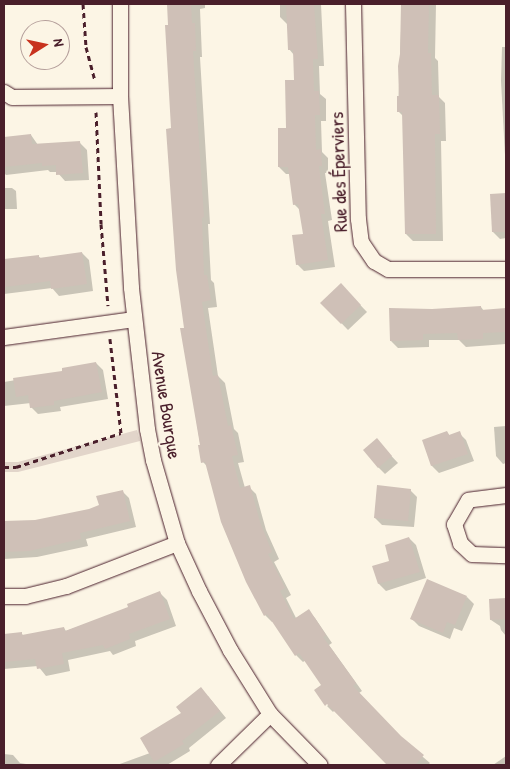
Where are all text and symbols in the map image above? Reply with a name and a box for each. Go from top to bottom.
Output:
north arrow [20,20,70,70]
text: N [49,37,69,48]
street label: Rue des Éperviers [326,112,352,232]
street label: Avenue Bourque [146,350,186,460]

